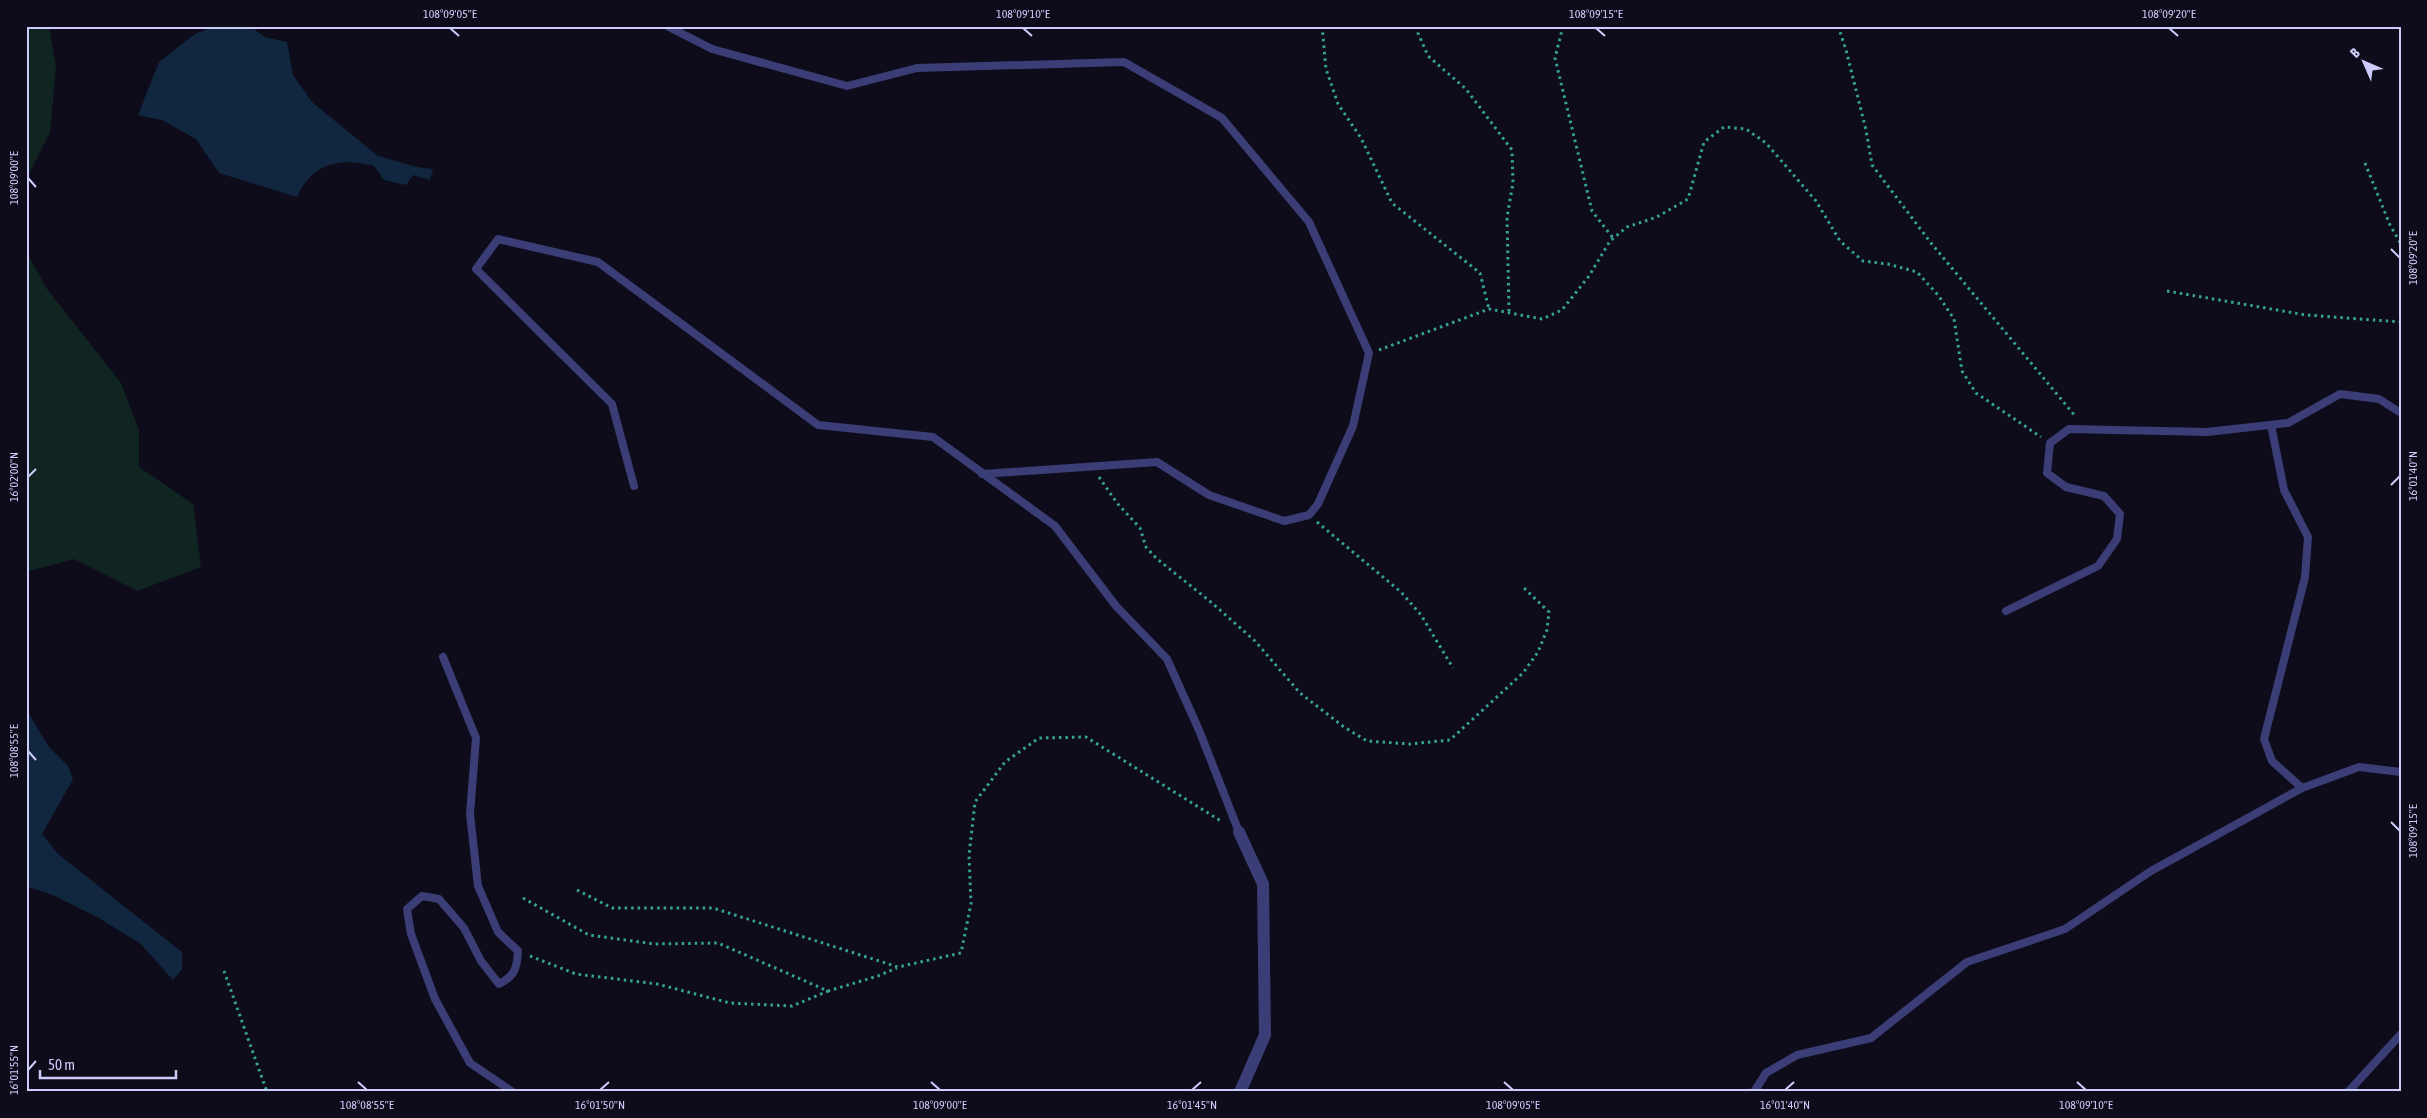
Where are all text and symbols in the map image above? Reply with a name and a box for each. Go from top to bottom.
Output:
text: 108°09'05"E [423,7,477,21]
text: 108°09'10"E [996,7,1050,21]
text: 108°09'15"E [1569,7,1623,21]
text: 108°09'20"E [2142,7,2196,21]
north arrow [2340,38,2390,88]
text: B [2347,45,2363,61]
text: 108°09'00"E [7,151,21,205]
text: 108°09'20"E [2406,231,2420,285]
text: 16°01'40"N [2406,451,2420,501]
text: 16°02'00"N [7,452,21,502]
text: 108°08'55"E [7,724,21,778]
text: 108°09'15"E [2406,804,2420,858]
text: 16°01'55"N [7,1045,21,1095]
scale bar [40,1048,176,1080]
text: 50 m [48,1056,75,1073]
text: 108°08'55"E [340,1098,394,1112]
text: 16°01'50"N [575,1098,625,1112]
text: 108°09'00"E [913,1098,967,1112]
text: 16°01'45"N [1167,1098,1217,1112]
text: 108°09'05"E [1486,1098,1540,1112]
text: 16°01'40"N [1760,1098,1810,1112]
text: 108°09'10"E [2059,1098,2113,1112]

